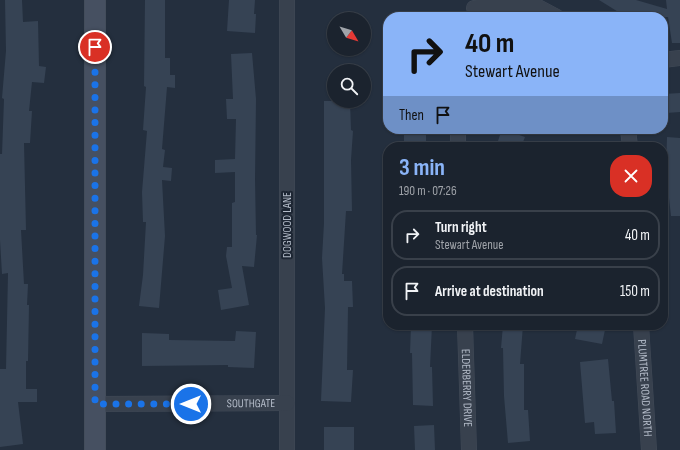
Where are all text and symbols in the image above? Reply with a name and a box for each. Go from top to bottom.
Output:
north arrow [327,12,371,56]
map controls [327,12,371,108]
text: 40 m [465,27,514,60]
icon: right [399,28,451,80]
pin [78,30,112,64]
icon: arrive [84,36,106,58]
text: Stewart Avenue [465,61,560,82]
button: search [327,64,371,108]
icon: arrive [432,104,454,126]
text: Then [399,106,424,125]
text: 3 min [399,153,445,182]
button: close [610,155,652,197]
text: 190 m · 07:26 [399,183,457,199]
street label: DOGWOOD LANE [280,192,295,258]
text: Turn right [435,218,487,237]
icon: right [401,224,423,246]
text: 40 m [625,226,650,245]
text: Stewart Avenue [435,237,503,253]
icon: arrive [401,280,423,302]
text: Arrive at destination [435,282,544,301]
text: 150 m [620,282,650,301]
street label: PLUMTREE ROAD NORTH [634,339,655,437]
street label: ELDERBERRY DRIVE [458,349,475,427]
position arrow [170,383,212,425]
street label: SOUTHGATE [227,396,275,411]

